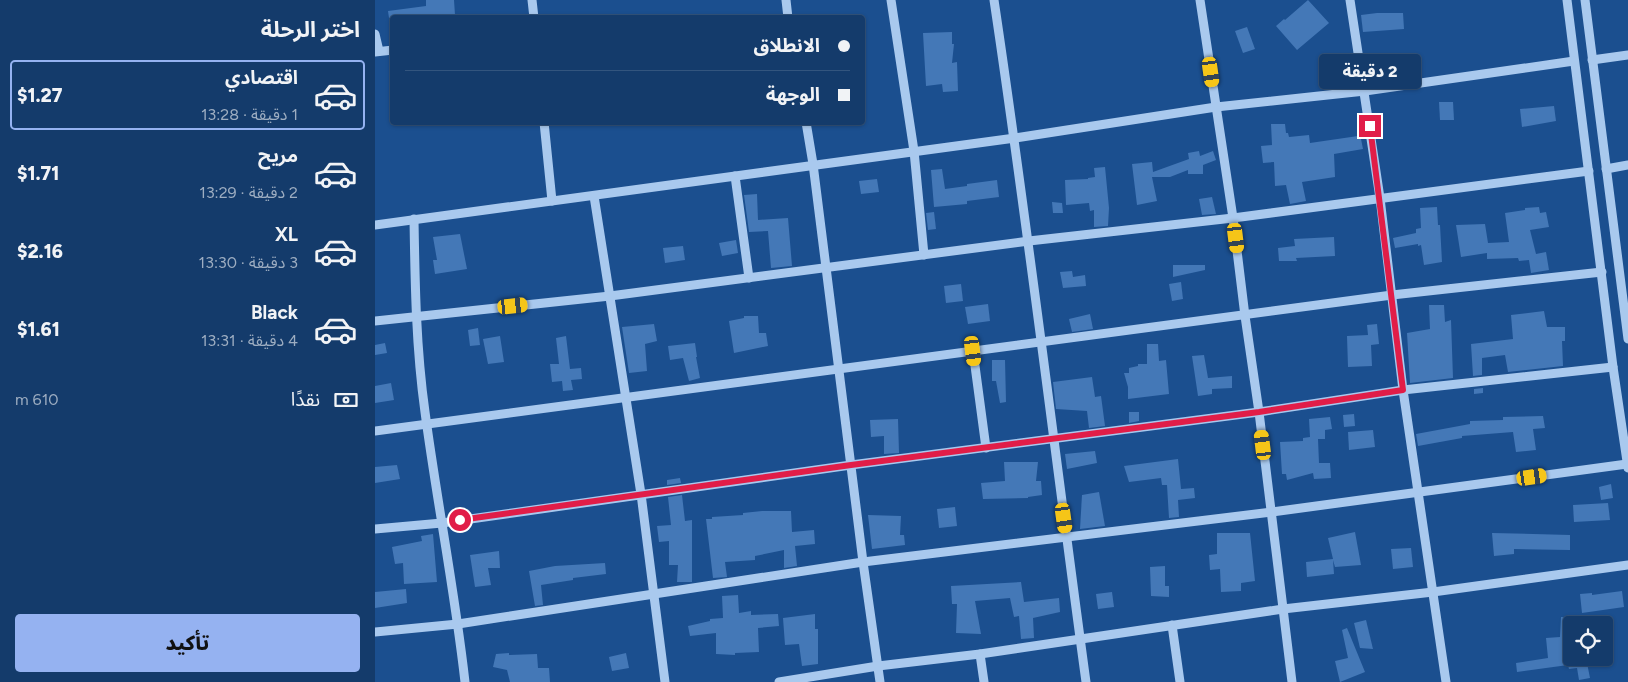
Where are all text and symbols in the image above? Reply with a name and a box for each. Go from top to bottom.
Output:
text: اختر الرحلة [261,16,360,43]
text: الانطلاق [754,34,820,57]
callout: 2 دقيقة [1319,54,1421,88]
car [1201,56,1220,88]
text: 2 دقيقة [1343,62,1397,81]
text: اقتصادي [225,66,298,89]
icon: car [313,73,358,118]
text: الوجهة [766,83,820,106]
text: $1.27 [17,84,63,107]
text: 1 دقيقة · 13:28 [201,105,298,124]
route end [1359,115,1381,137]
text: مريح [258,144,298,167]
icon: car [313,151,358,196]
text: $1.71 [17,162,59,185]
text: 2 دقيقة · 13:29 [199,183,298,202]
car [1226,222,1245,254]
text: XL [275,223,298,246]
icon: car [313,229,358,274]
text: $2.16 [17,240,63,263]
text: 3 دقيقة · 13:30 [199,253,298,272]
car [497,297,528,315]
text: Black [251,301,298,324]
icon: car [313,307,358,352]
text: $1.61 [17,318,60,341]
text: 4 دقيقة · 13:31 [201,331,298,350]
car [963,335,982,367]
icon: cash [332,386,360,414]
text: نقدًا [291,388,320,411]
text: 610 m [15,390,59,409]
car [1253,429,1272,461]
car [1516,467,1547,487]
car [1054,502,1073,534]
route start [449,509,471,531]
button: تأكيد [15,614,360,672]
map controls [1563,616,1613,666]
button: locate [1563,616,1613,666]

